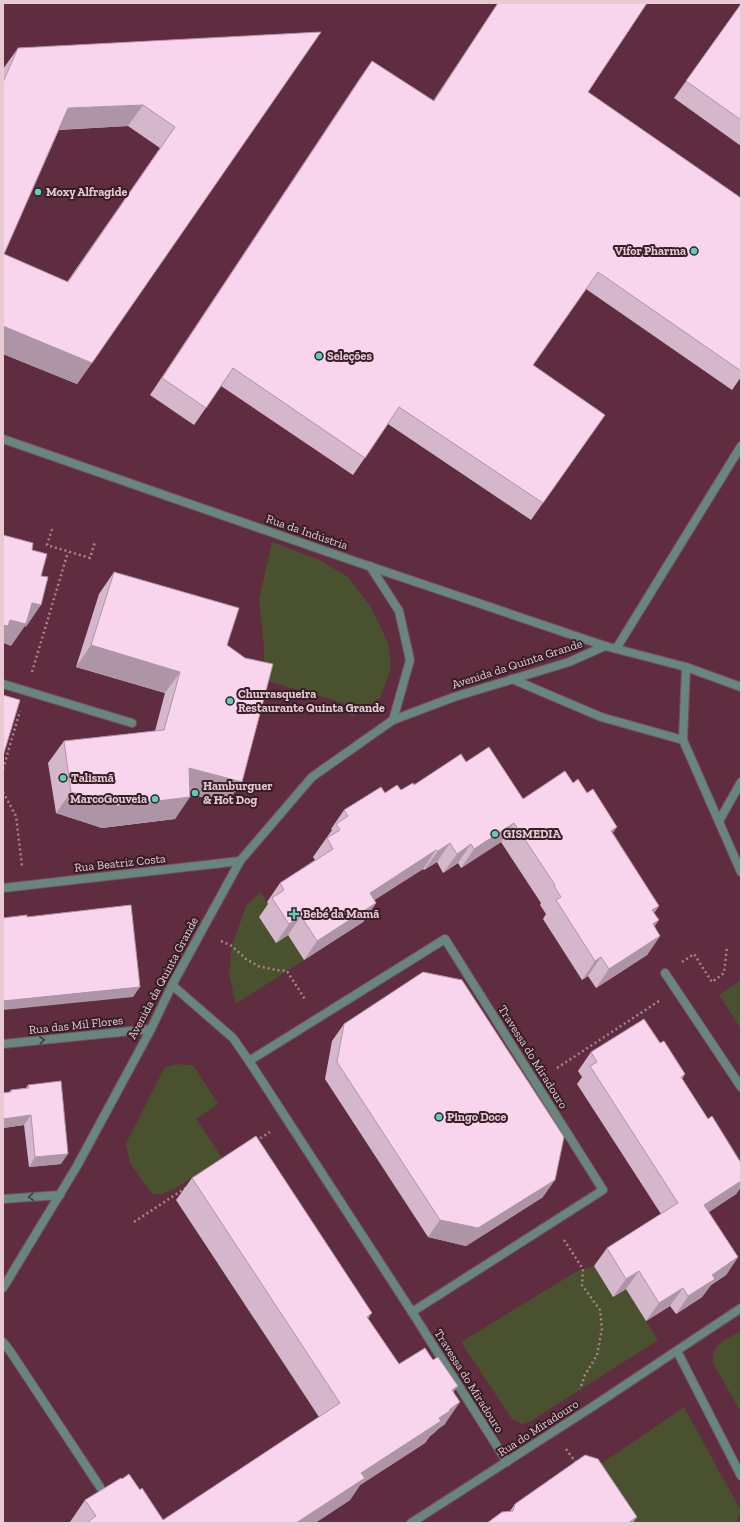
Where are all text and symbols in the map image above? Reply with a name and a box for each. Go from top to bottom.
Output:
place label: Moxy Alfragide [46,185,128,199]
marker: Moxy Alfragide [33,187,43,197]
place label: Vifor Pharma [615,244,686,258]
marker: Vifor Pharma [689,246,699,256]
place label: Seleções [327,349,372,363]
marker: Seleções [314,351,324,361]
street label: Rua da Indústria [264,511,350,553]
street label: Avenida da Quinta Grande [450,636,584,692]
place label: Churrasqueira Restaurante Quinta Grande [238,687,385,715]
marker: Churrasqueira Restaurante Quinta Grande [225,696,235,706]
place label: Talismã [71,771,114,785]
marker: Talismã [58,773,68,783]
place label: Hamburguer & Hot Dog [203,779,273,807]
marker: Hamburguer & Hot Dog [190,788,200,798]
place label: MarcoGouveia [70,792,147,806]
marker: MarcoGouveia [150,794,160,804]
place label: GISMEDIA [503,827,561,841]
marker: GISMEDIA [490,829,500,839]
street label: Rua Beatriz Costa [74,851,167,875]
place label: Bebé da Mamã [303,907,379,921]
marker: Bebé da Mamã [288,908,300,920]
street label: Avenida da Quinta Grande [125,914,201,1041]
street label: Travessa do Miradouro [495,1003,571,1111]
street label: Rua das Mil Flores [28,1013,124,1037]
one-way arrow [39,1036,45,1045]
place label: Pingo Doce [447,1110,507,1124]
marker: Pingo Doce [434,1112,444,1122]
one-way arrow [28,1192,34,1201]
street label: Travessa do Miradouro [431,1327,507,1435]
street label: Rua do Miradouro [495,1397,581,1459]

